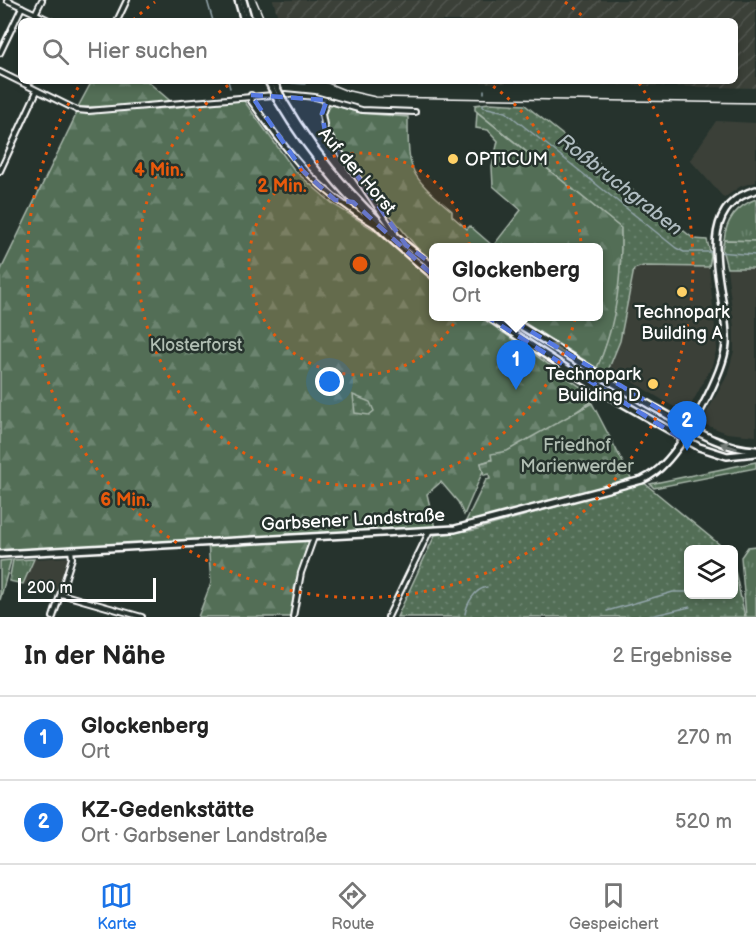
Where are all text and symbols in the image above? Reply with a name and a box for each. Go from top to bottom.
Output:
search box [18,18,738,84]
icon: search [39,35,72,68]
text: Hier suchen [87,38,208,65]
street label: Auf der Horst [314,123,401,219]
water label: Roßbruchgraben [553,129,687,241]
place label: OPTICUM [465,149,548,170]
marker: OPTICUM [446,152,460,166]
text: 4 Min. [134,160,184,181]
text: 2 Min. [257,176,307,197]
popup [429,243,603,321]
centre of rings [350,254,370,274]
text: Glockenberg [452,257,580,284]
text: Ort [452,284,481,308]
marker: Technopark Building A [675,285,689,299]
place label: Technopark Building A [634,302,730,344]
park label: Klosterforst [150,335,243,356]
pin: 1 [496,340,536,390]
one-way arrow [549,343,565,354]
place label: Technopark Building D [546,364,641,406]
your location [315,367,344,396]
marker: Technopark Building D [646,377,660,391]
pin: 2 [668,402,706,451]
park label: Friedhof Marienwerder [520,435,634,477]
one-way arrow [720,440,738,450]
text: 6 Min. [100,490,150,511]
street label: Garbsener Landstraße [261,505,446,535]
map controls [684,545,738,599]
button: layers [684,545,738,599]
scale bar [18,575,156,602]
text: 200 m [27,579,73,598]
text: In der Nähe [24,641,166,672]
text: 2 Ergebnisse [612,644,732,668]
text: Glockenberg [81,713,209,740]
text: 1 [39,726,48,750]
text: 270 m [677,726,732,750]
text: Ort [81,740,110,764]
text: KZ-Gedenkstätte [81,797,254,824]
text: 2 [38,810,49,834]
text: 520 m [675,810,732,834]
text: Ort · Garbsener Landstraße [81,824,327,848]
tab: Karte [97,879,136,934]
tab: Route [331,879,374,934]
tab: Gespeichert [569,879,659,934]

